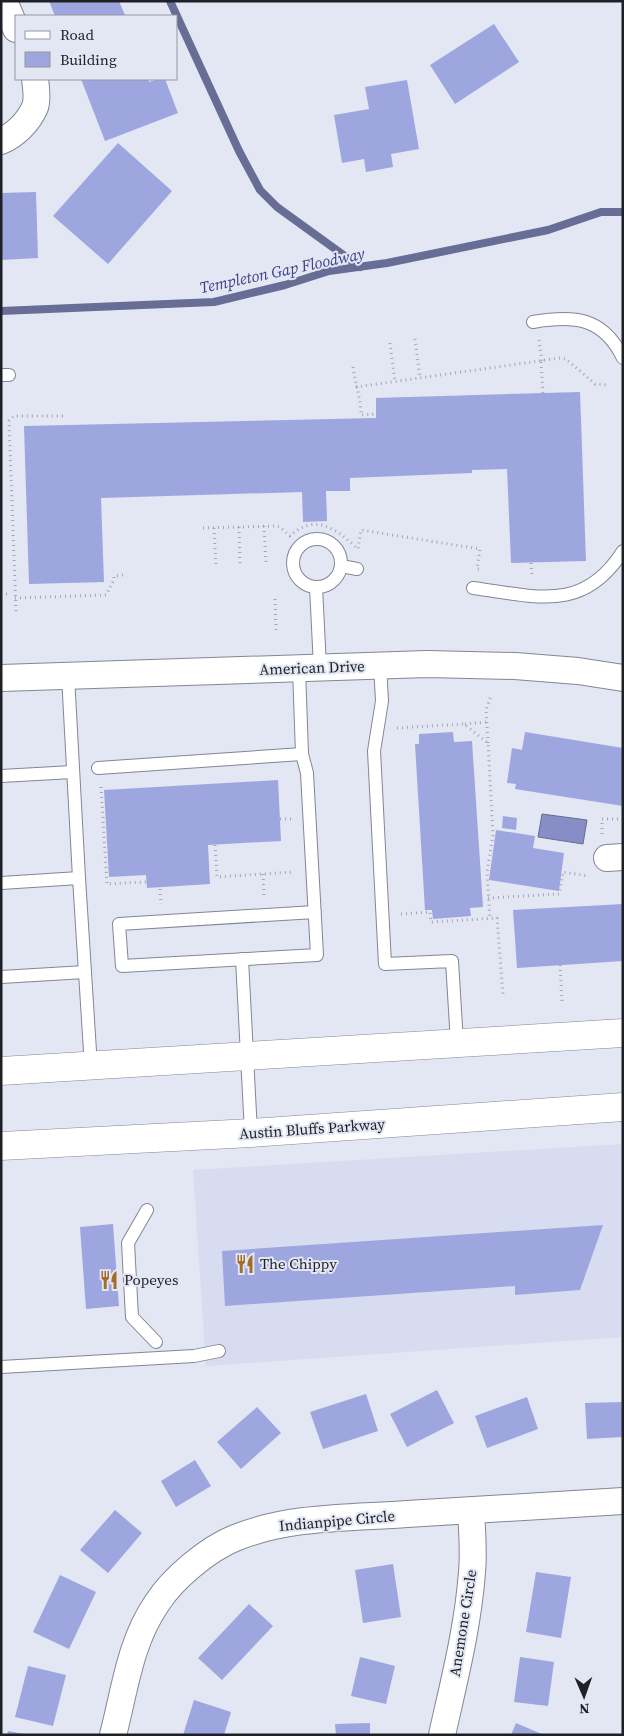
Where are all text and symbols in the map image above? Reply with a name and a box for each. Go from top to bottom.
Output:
legend [15,15,178,80]
text: Road [60,24,94,45]
text: Building [60,49,117,70]
water label: Templeton Gap Floodway [198,242,367,298]
street label: American Drive [259,655,365,680]
street label: Austin Bluffs Parkway [238,1113,386,1144]
restaurant icon: The Chippy [234,1253,256,1275]
place label: The Chippy [260,1253,337,1274]
restaurant icon: Popeyes [98,1269,120,1291]
place label: Popeyes [124,1269,178,1290]
street label: Indianpipe Circle [278,1505,396,1536]
street label: Anemone Circle [444,1568,481,1678]
north arrow [559,1671,609,1721]
text: N [579,1699,590,1719]

